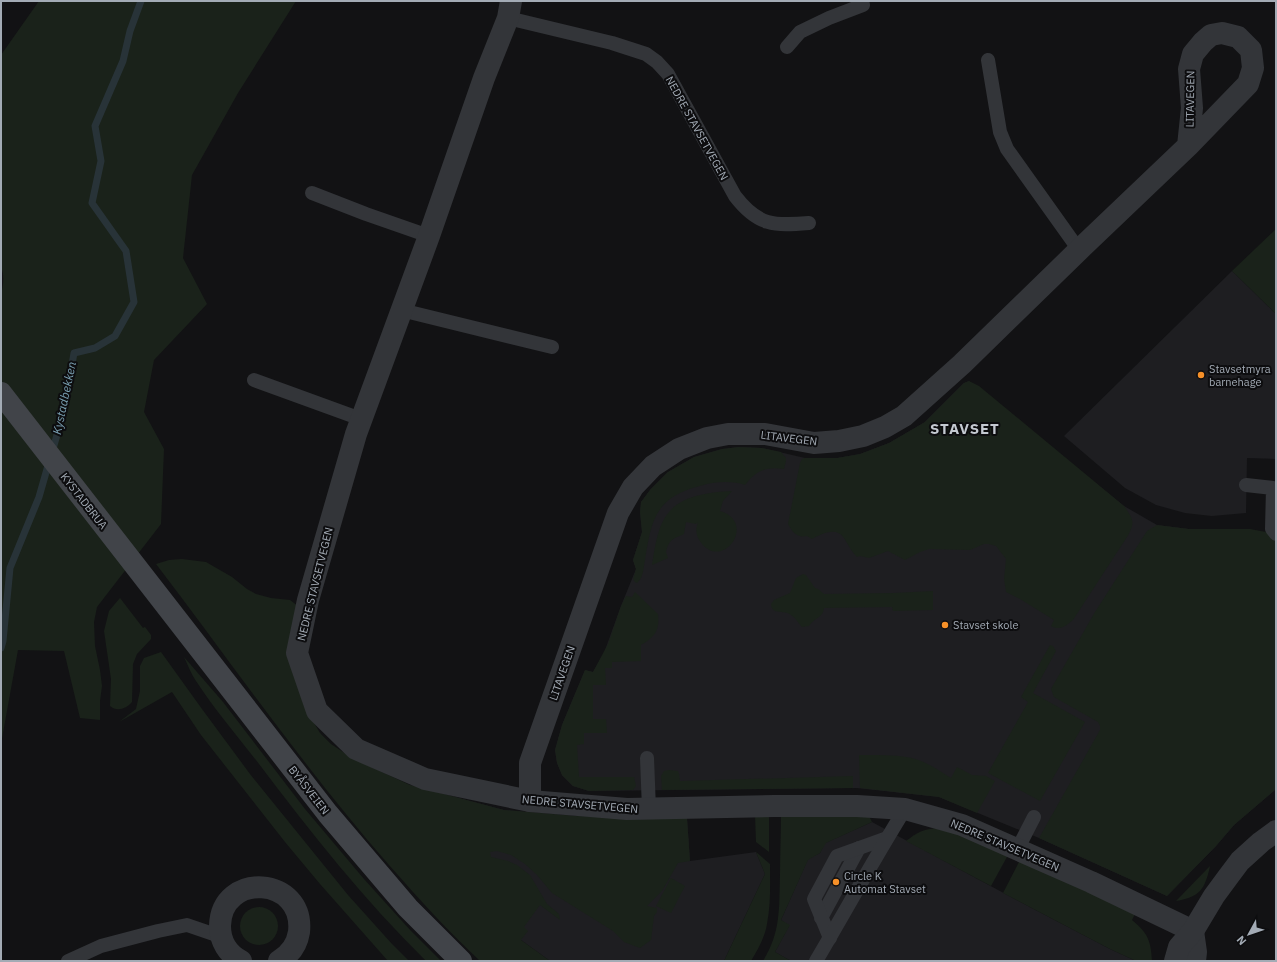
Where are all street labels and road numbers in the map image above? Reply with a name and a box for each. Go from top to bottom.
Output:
street label: LITAVEGEN [1183,70,1197,128]
street label: NEDRE STAVSETVEGEN [663,74,731,182]
street label: LITAVEGEN [760,428,818,448]
street label: KYSTADBRUA [58,470,110,532]
street label: NEDRE STAVSETVEGEN [294,526,336,642]
street label: LITAVEGEN [546,644,578,702]
street label: BYÅSVEIEN [286,763,332,817]
street label: NEDRE STAVSETVEGEN [521,792,639,816]
street label: NEDRE STAVSETVEGEN [949,816,1061,874]

